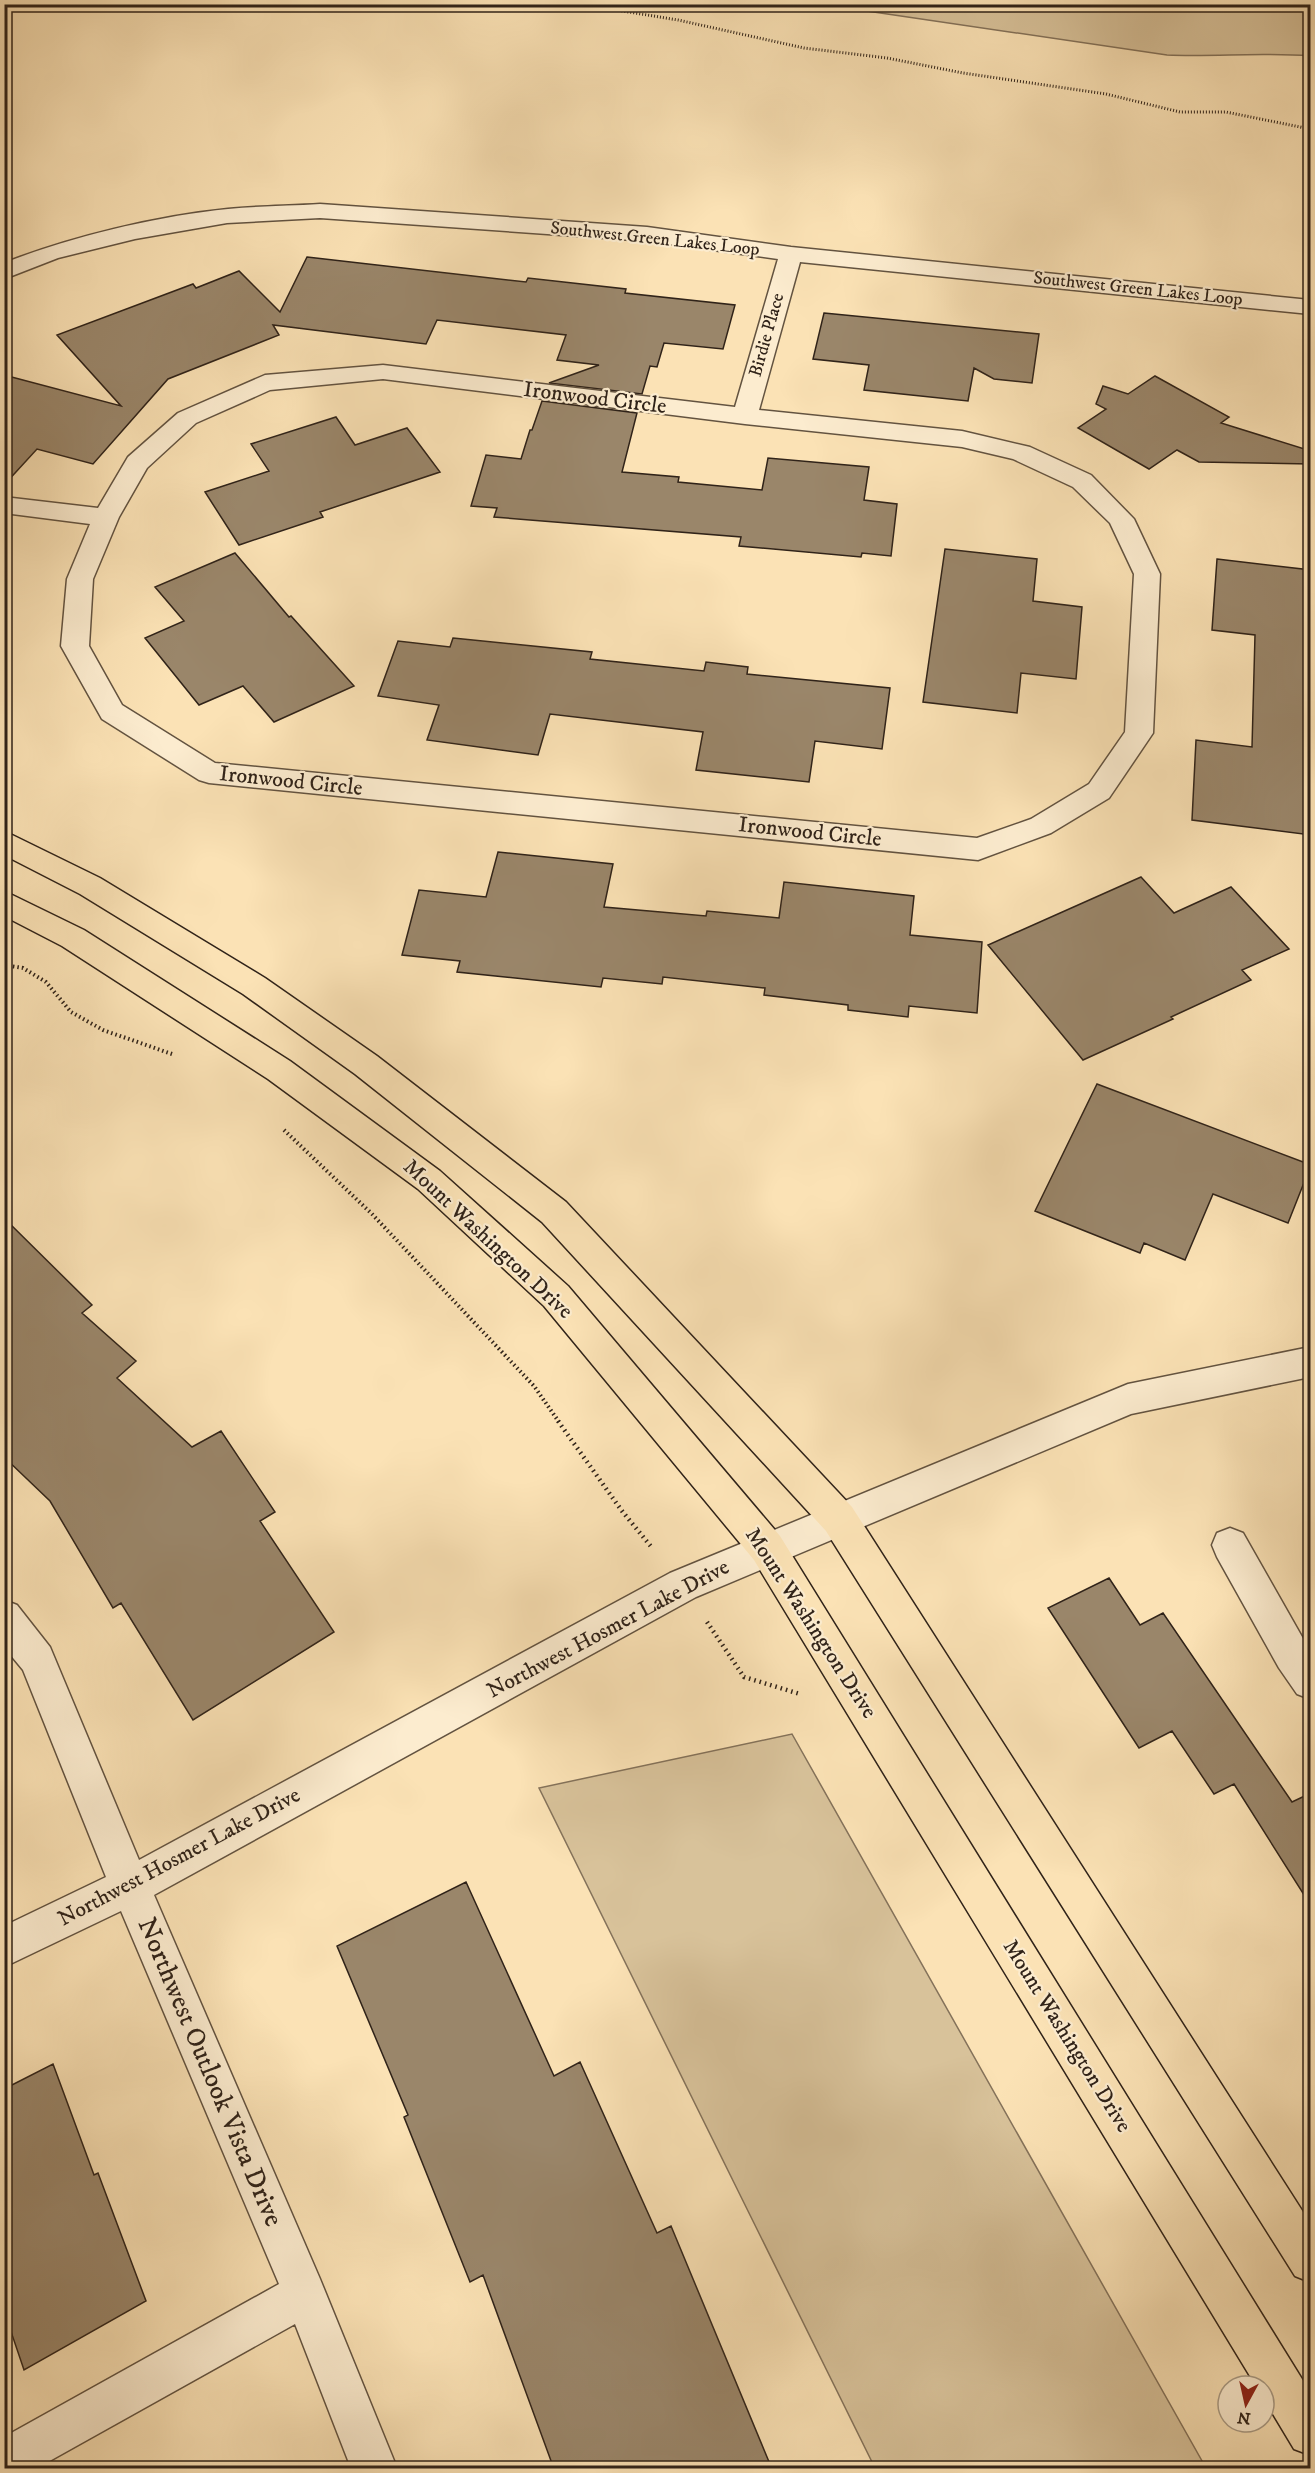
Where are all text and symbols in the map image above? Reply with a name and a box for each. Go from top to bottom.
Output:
street label: Southwest Green Lakes Loop [549,217,761,261]
street label: Southwest Green Lakes Loop [1032,267,1244,311]
street label: Birdie Place [745,291,789,379]
street label: Ironwood Circle [522,376,668,420]
street label: Ironwood Circle [218,760,364,802]
street label: Ironwood Circle [737,811,883,853]
street label: Mount Washington Drive [398,1153,578,1325]
street label: Mount Washington Drive [739,1522,883,1724]
street label: Northwest Hosmer Lake Drive [482,1554,734,1704]
street label: Northwest Hosmer Lake Drive [53,1782,305,1932]
street label: Northwest Outlook Vista Drive [129,1912,291,2232]
street label: Mount Washington Drive [997,1935,1137,2137]
north arrow [1216,2374,1276,2434]
text: N [1236,2407,1252,2429]

